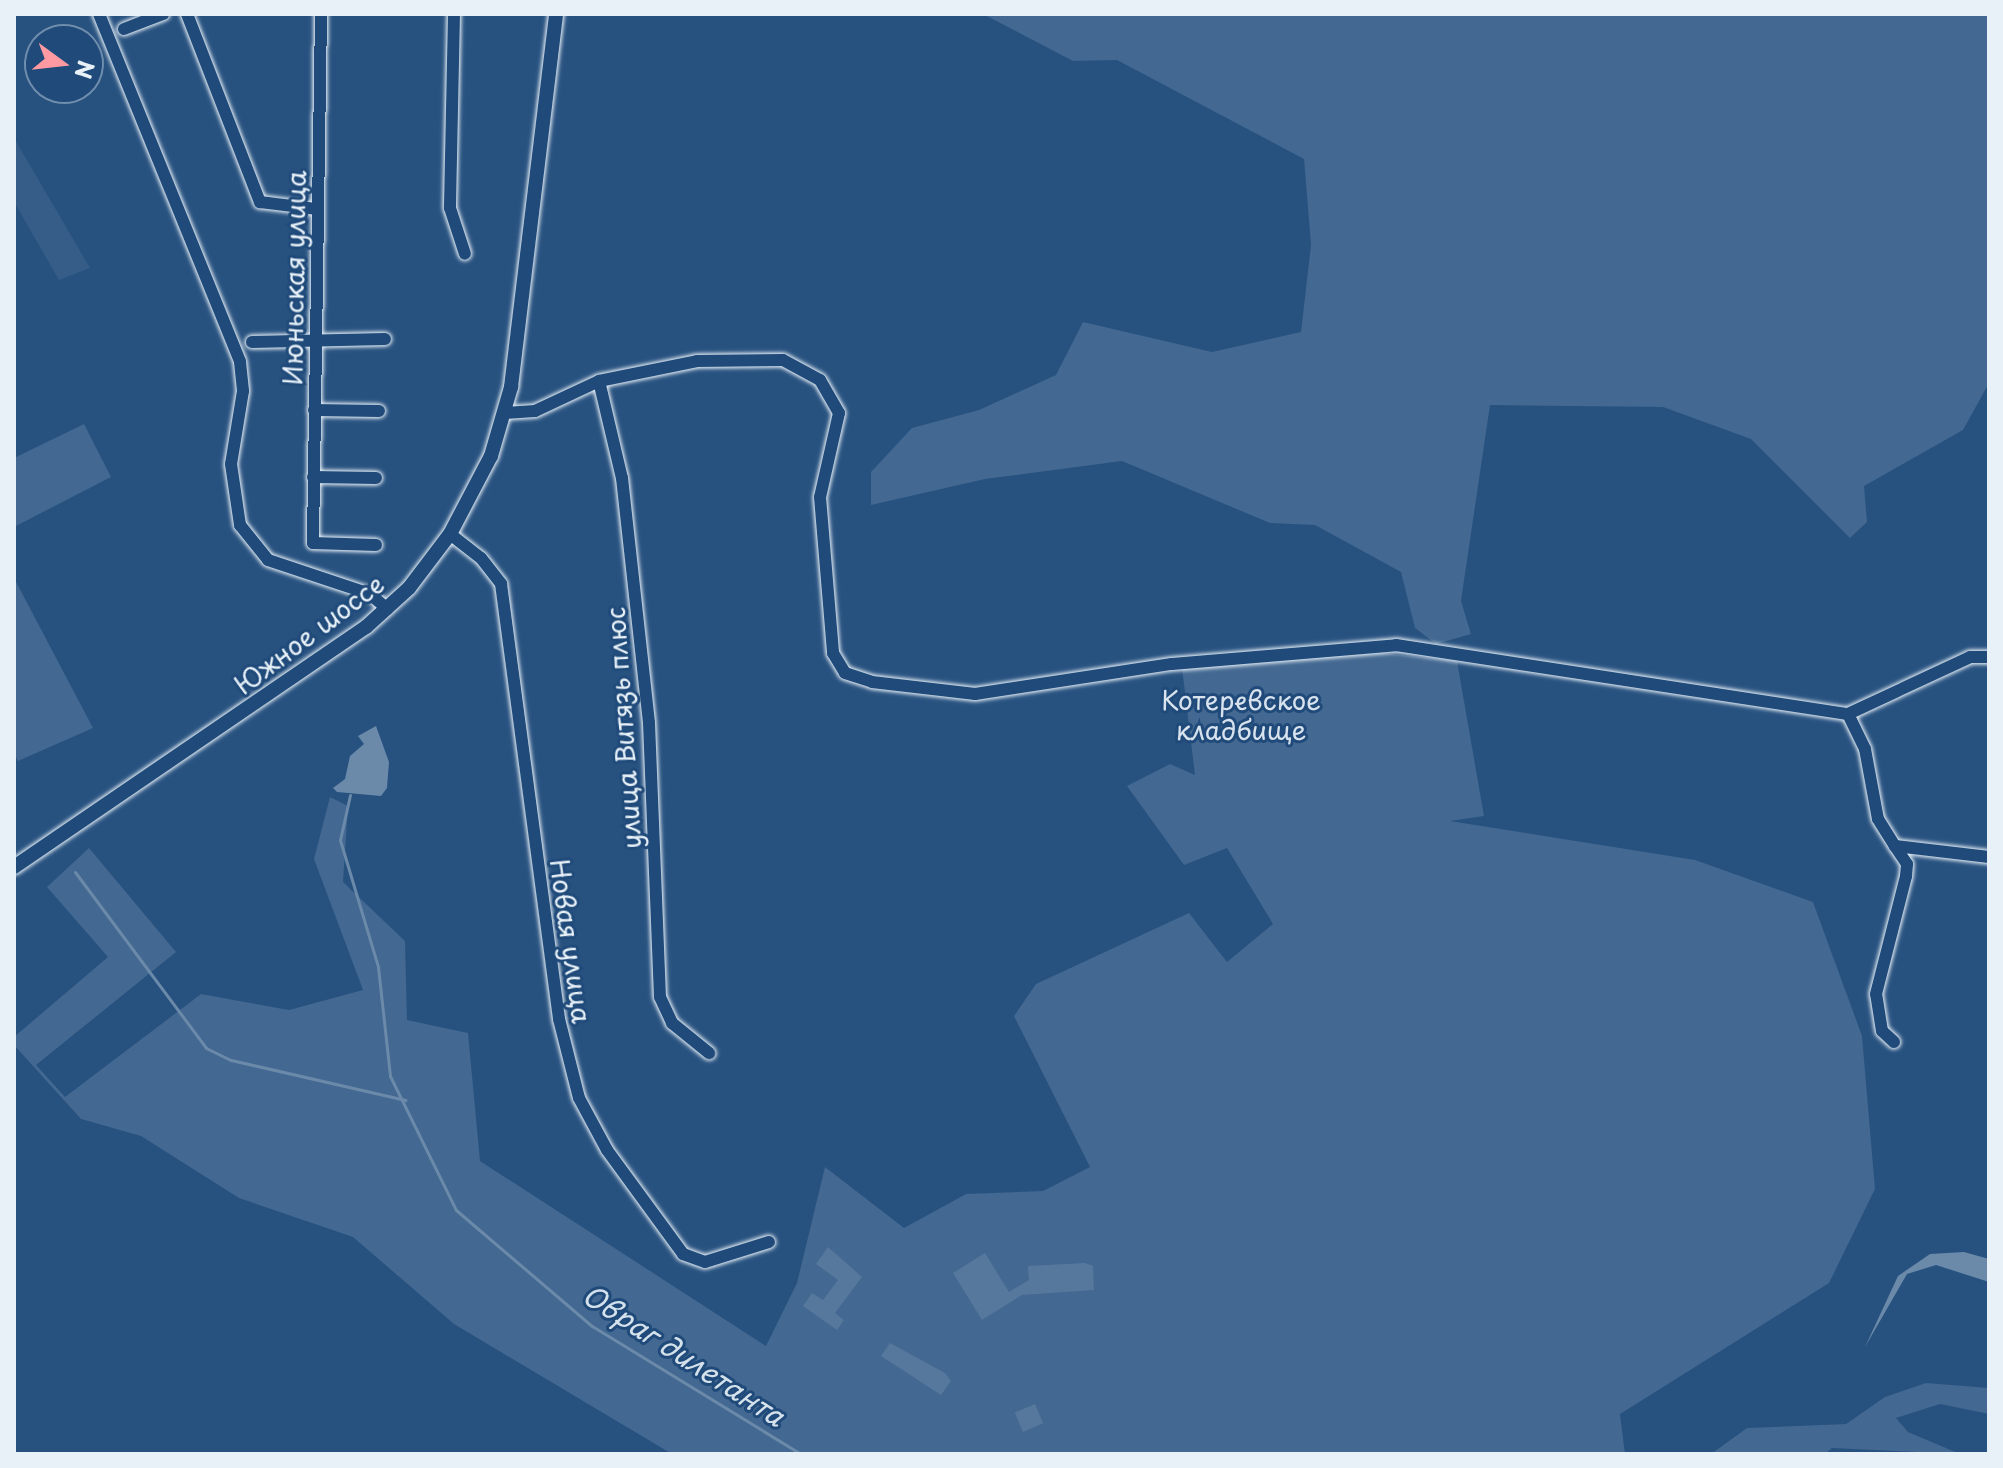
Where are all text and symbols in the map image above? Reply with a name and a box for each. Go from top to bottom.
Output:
north arrow [24,24,104,104]
text: N [68,57,104,83]
street label: Июньская улица [277,169,311,387]
street label: Южное шоссе [228,568,390,700]
street label: улица Витязь плюс [599,604,647,852]
park label: Котеревское кладбище [1161,684,1321,746]
street label: Новая улица [544,856,598,1026]
water label: Овраг дилетанта [576,1277,792,1433]

